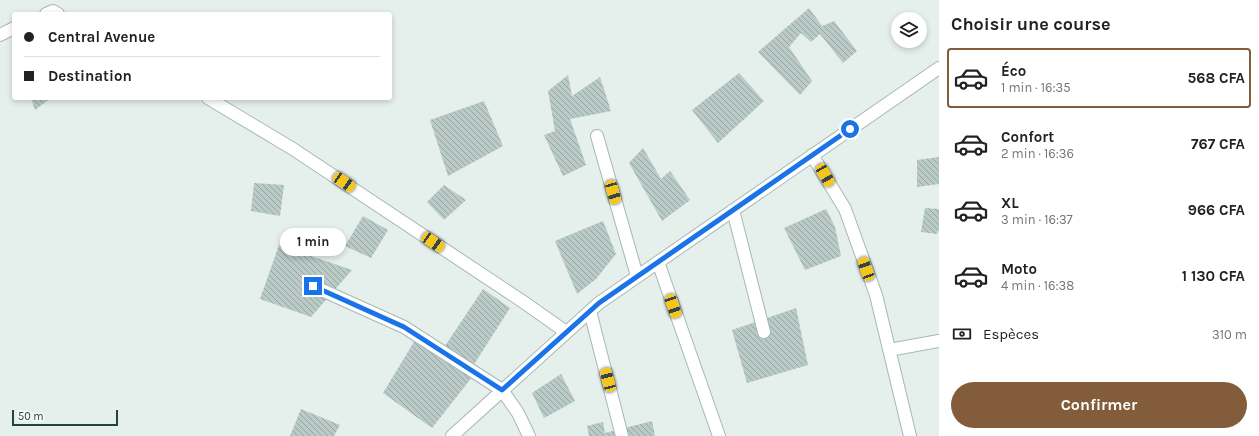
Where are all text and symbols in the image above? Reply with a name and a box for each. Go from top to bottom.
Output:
map controls [891,12,927,48]
button: layers [891,12,927,48]
text: Choisir une course [951,13,1110,35]
text: Central Avenue [48,28,155,46]
icon: car [953,60,989,96]
text: Éco [1001,62,1026,80]
text: Destination [48,67,132,85]
text: 568 CFA [1188,69,1245,87]
text: 1 min · 16:35 [1001,80,1071,95]
route start [841,120,859,138]
icon: car [953,126,989,162]
text: Confort [1001,128,1054,146]
text: 767 CFA [1191,135,1245,153]
text: 2 min · 16:36 [1001,146,1074,161]
car [814,162,836,188]
car [331,170,357,194]
car [604,179,622,205]
icon: car [953,192,989,228]
text: XL [1001,194,1019,212]
text: 966 CFA [1188,201,1245,219]
text: 3 min · 16:37 [1001,212,1073,227]
callout: 1 min [280,228,346,256]
car [420,230,446,254]
text: 1 min [297,234,329,249]
car [856,256,876,282]
icon: car [953,258,989,294]
text: Moto [1001,260,1037,278]
text: 1 130 CFA [1182,267,1245,285]
route end [304,277,322,295]
text: 4 min · 16:38 [1001,278,1074,293]
car [663,293,683,319]
icon: cash [951,323,973,345]
text: Espèces [983,325,1039,343]
text: 310 m [1212,327,1247,342]
car [599,367,617,393]
button: Confirmer [951,382,1247,428]
scale bar [12,408,118,427]
text: 50 m [18,410,44,423]

